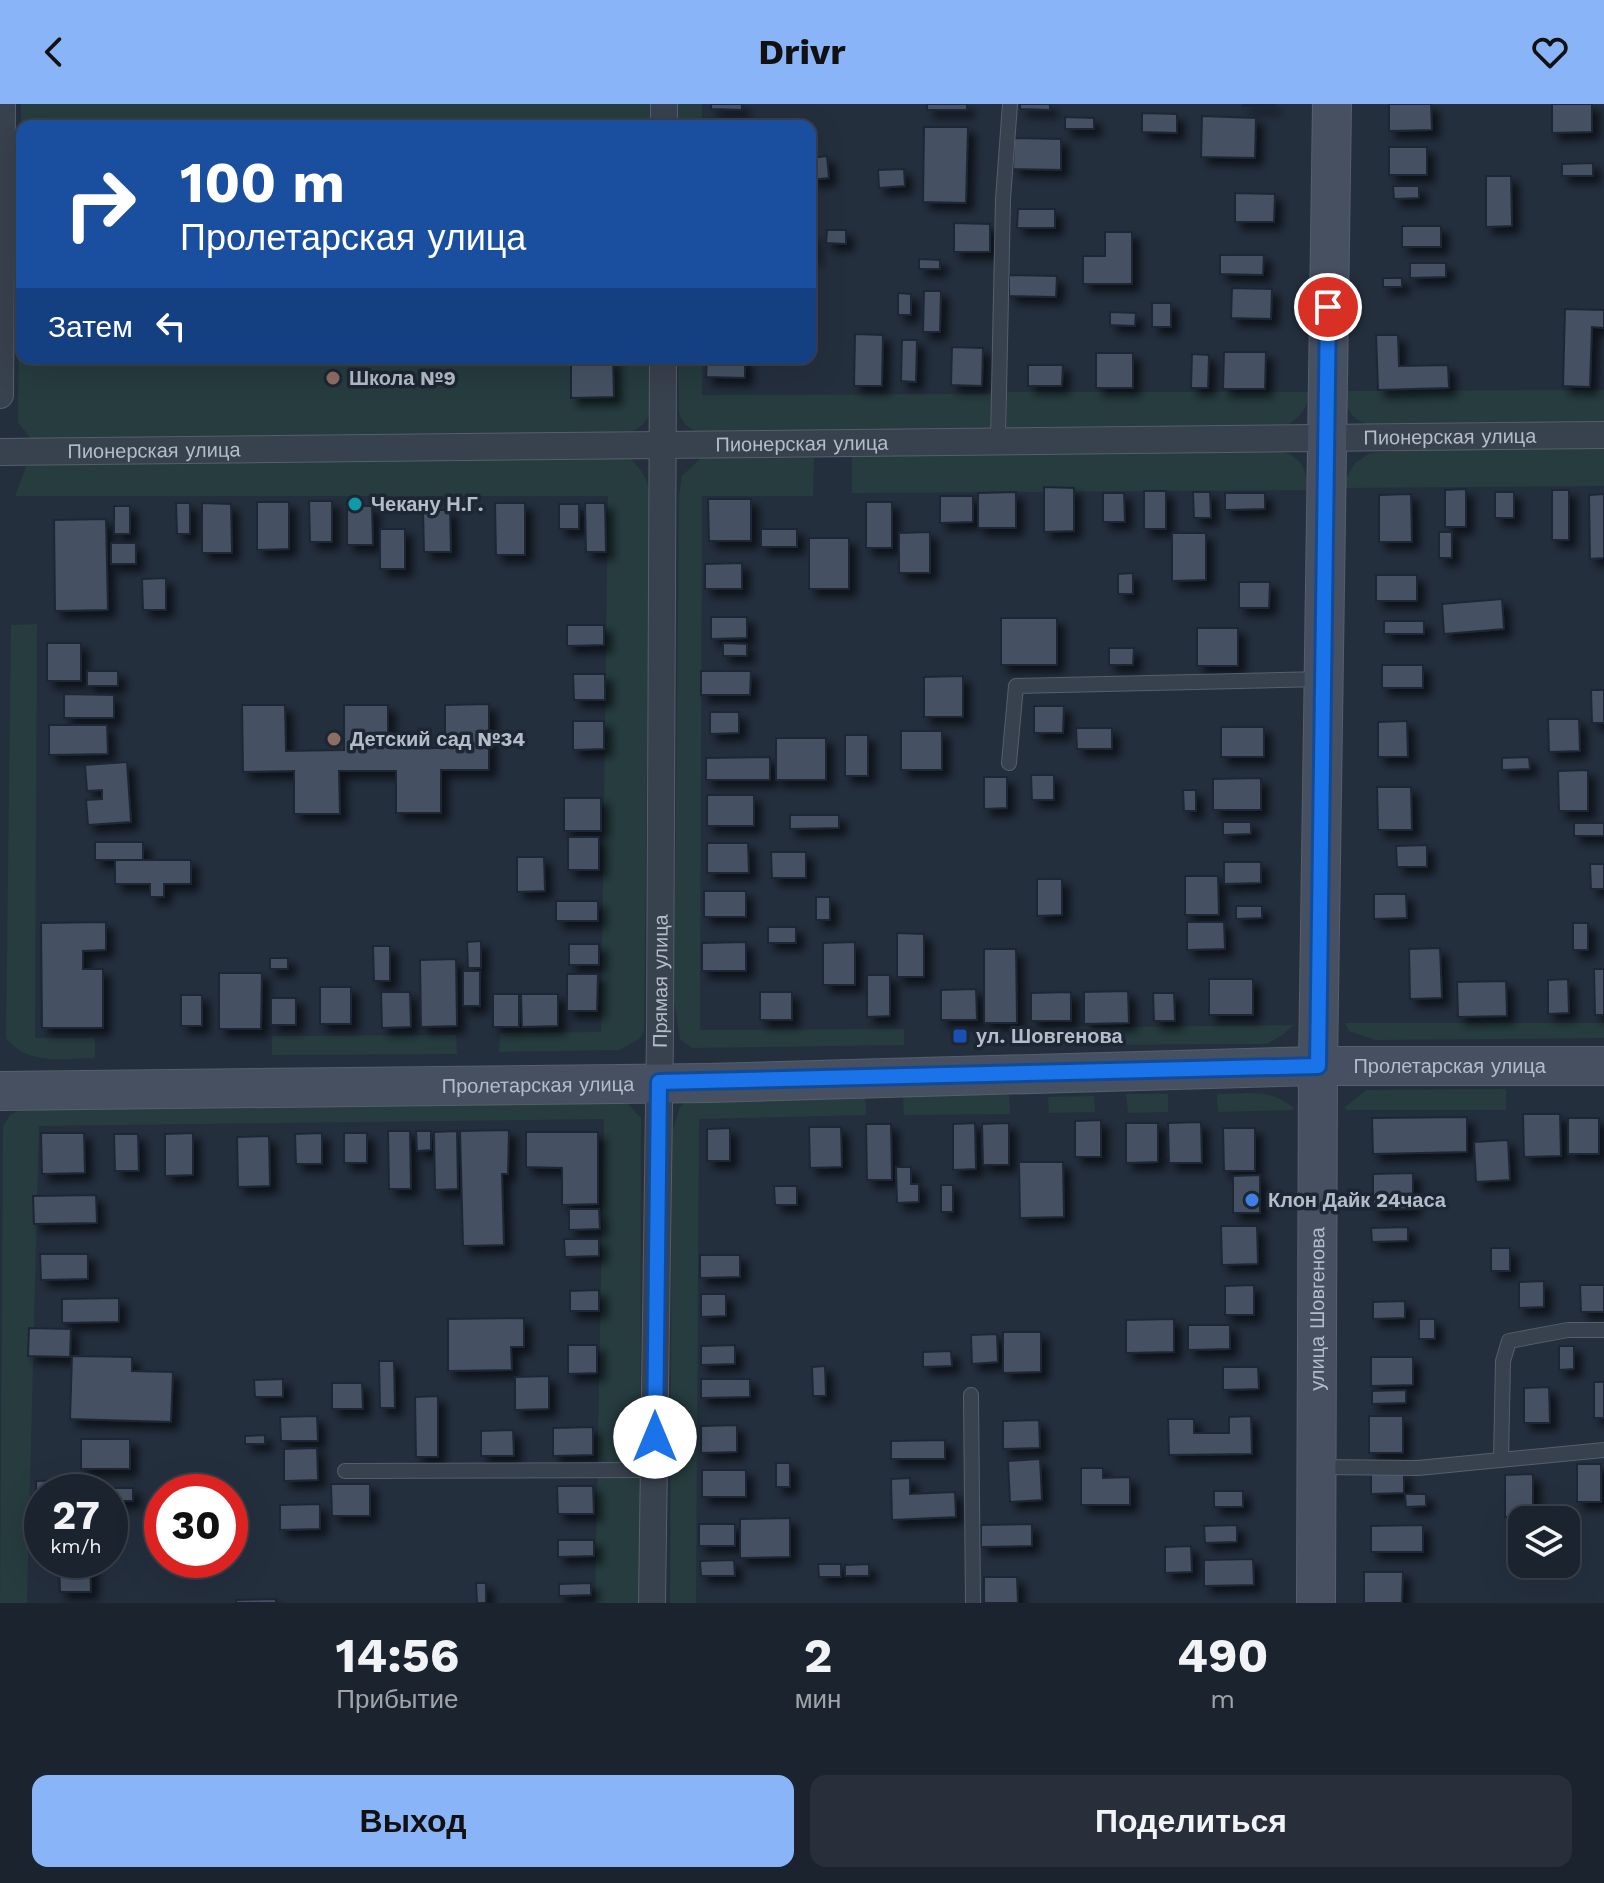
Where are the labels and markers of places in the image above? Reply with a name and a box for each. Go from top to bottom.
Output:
pin [1294,273,1362,341]
place label: Школа №9 [349,366,456,390]
marker: Школа №9 [324,369,342,387]
place label: Чекану Н.Г. [371,492,484,516]
marker: Чекану Н.Г. [346,495,364,513]
place label: Детский сад №34 [350,727,525,751]
marker: Детский сад №34 [325,730,343,748]
place label: ул. Шовгенова [976,1024,1123,1048]
marker: ул. Шовгенова [951,1027,969,1045]
place label: Клон Дайк 24часа [1268,1188,1447,1212]
marker: Клон Дайк 24часа [1243,1191,1261,1209]

